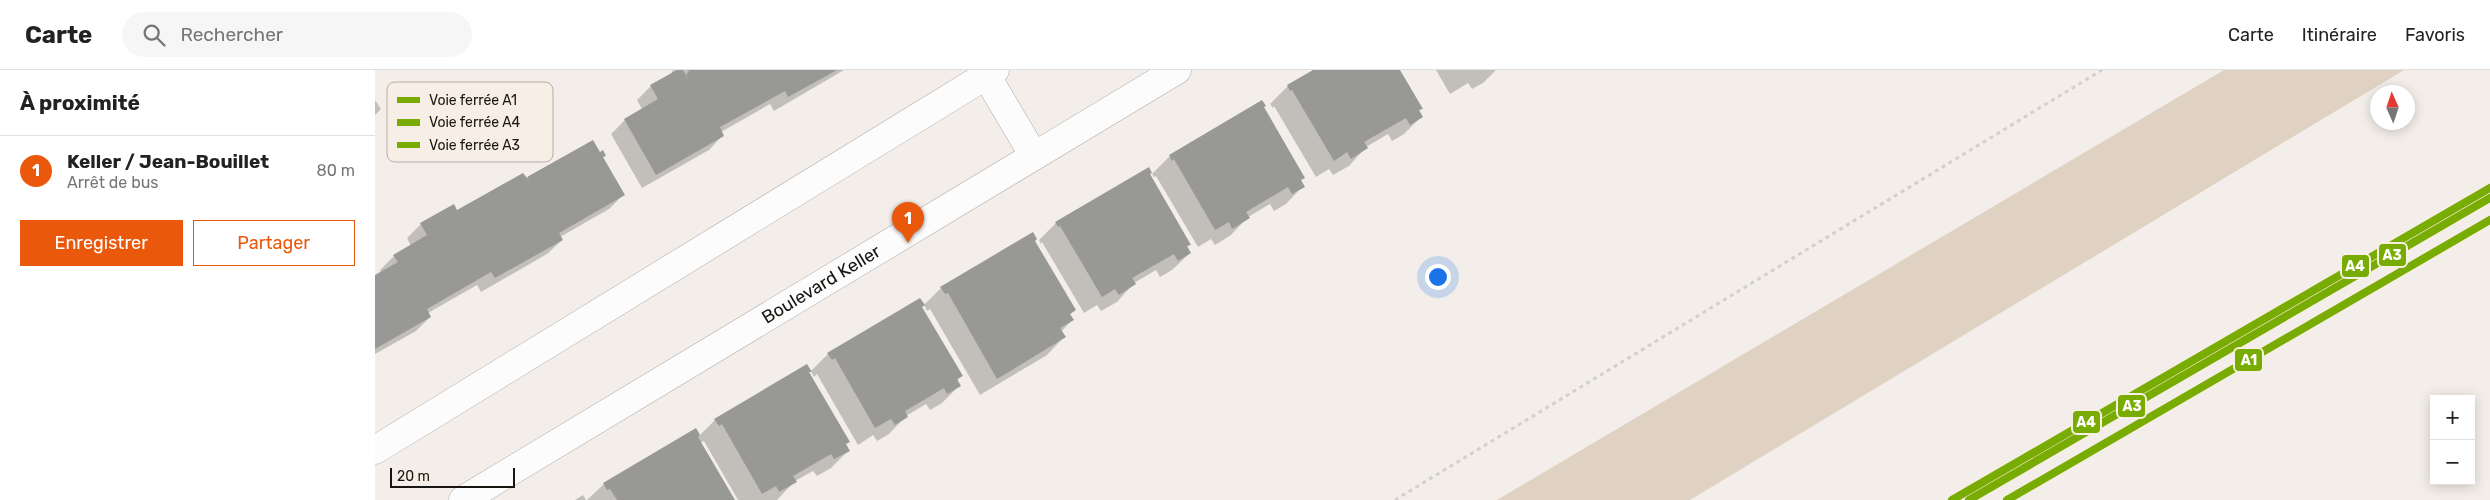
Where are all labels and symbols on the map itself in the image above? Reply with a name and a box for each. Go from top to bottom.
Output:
legend [387,82,553,162]
north arrow [2370,85,2415,130]
text: Voie ferrée A1 [429,92,517,109]
text: Voie ferrée A4 [429,114,521,131]
text: Voie ferrée A3 [429,137,520,154]
pin: 1 [892,202,924,243]
street label: Boulevard Keller [758,240,885,329]
line badge: A3 [2378,243,2407,267]
text: A3 [2382,247,2402,264]
line badge: A4 [2341,254,2370,278]
text: A4 [2345,258,2365,275]
your location [1425,264,1451,290]
line badge: A1 [2234,348,2263,372]
text: A1 [2241,352,2257,369]
line badge: A3 [2117,394,2146,418]
text: A3 [2122,398,2142,415]
line badge: A4 [2072,410,2101,434]
text: A4 [2076,414,2096,431]
scale bar [390,465,515,488]

